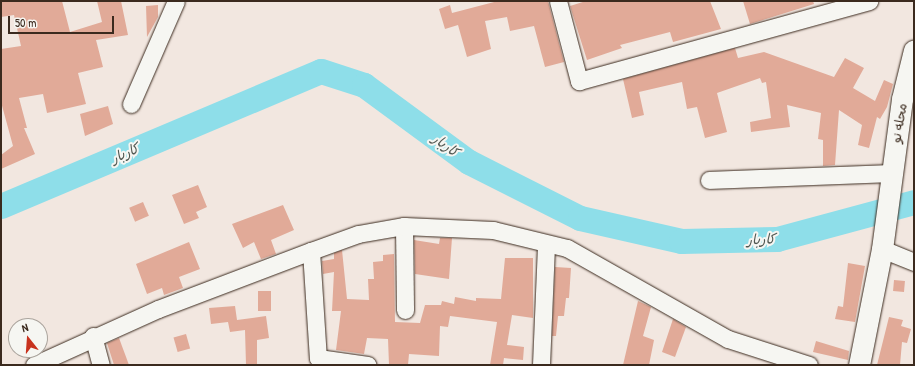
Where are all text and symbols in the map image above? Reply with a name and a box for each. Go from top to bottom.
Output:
scale bar [10,8,116,34]
text: 50 m [15,14,36,31]
street label: محله نو [888,102,910,144]
water label: کاربار [430,130,462,160]
water label: کاربار [109,140,141,166]
water label: کاربار [746,230,776,248]
north arrow [8,318,48,358]
text: N [20,320,30,335]

